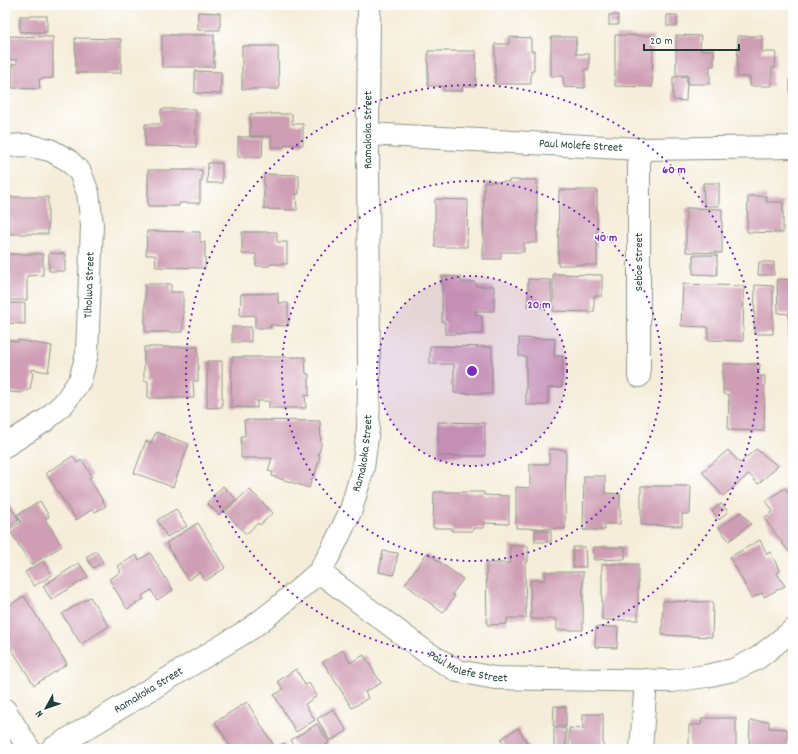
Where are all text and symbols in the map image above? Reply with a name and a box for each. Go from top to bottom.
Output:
scale bar [644,26,739,52]
text: 20 m [650,33,673,50]
street label: Ramakoka Street [359,90,377,169]
street label: Paul Molefe Street [538,135,624,157]
text: 60 m [662,162,686,179]
text: 40 m [595,230,617,247]
street label: Seboe Street [631,232,648,291]
street label: Tlholwa Street [80,251,100,319]
text: 20 m [528,297,550,314]
centre of rings [465,364,479,378]
street label: Ramakoka Street [348,414,377,494]
street label: Paul Molefe Street [425,646,508,687]
street label: Ramakoka Street [111,663,187,718]
north arrow [26,688,66,728]
text: N [32,705,48,720]

